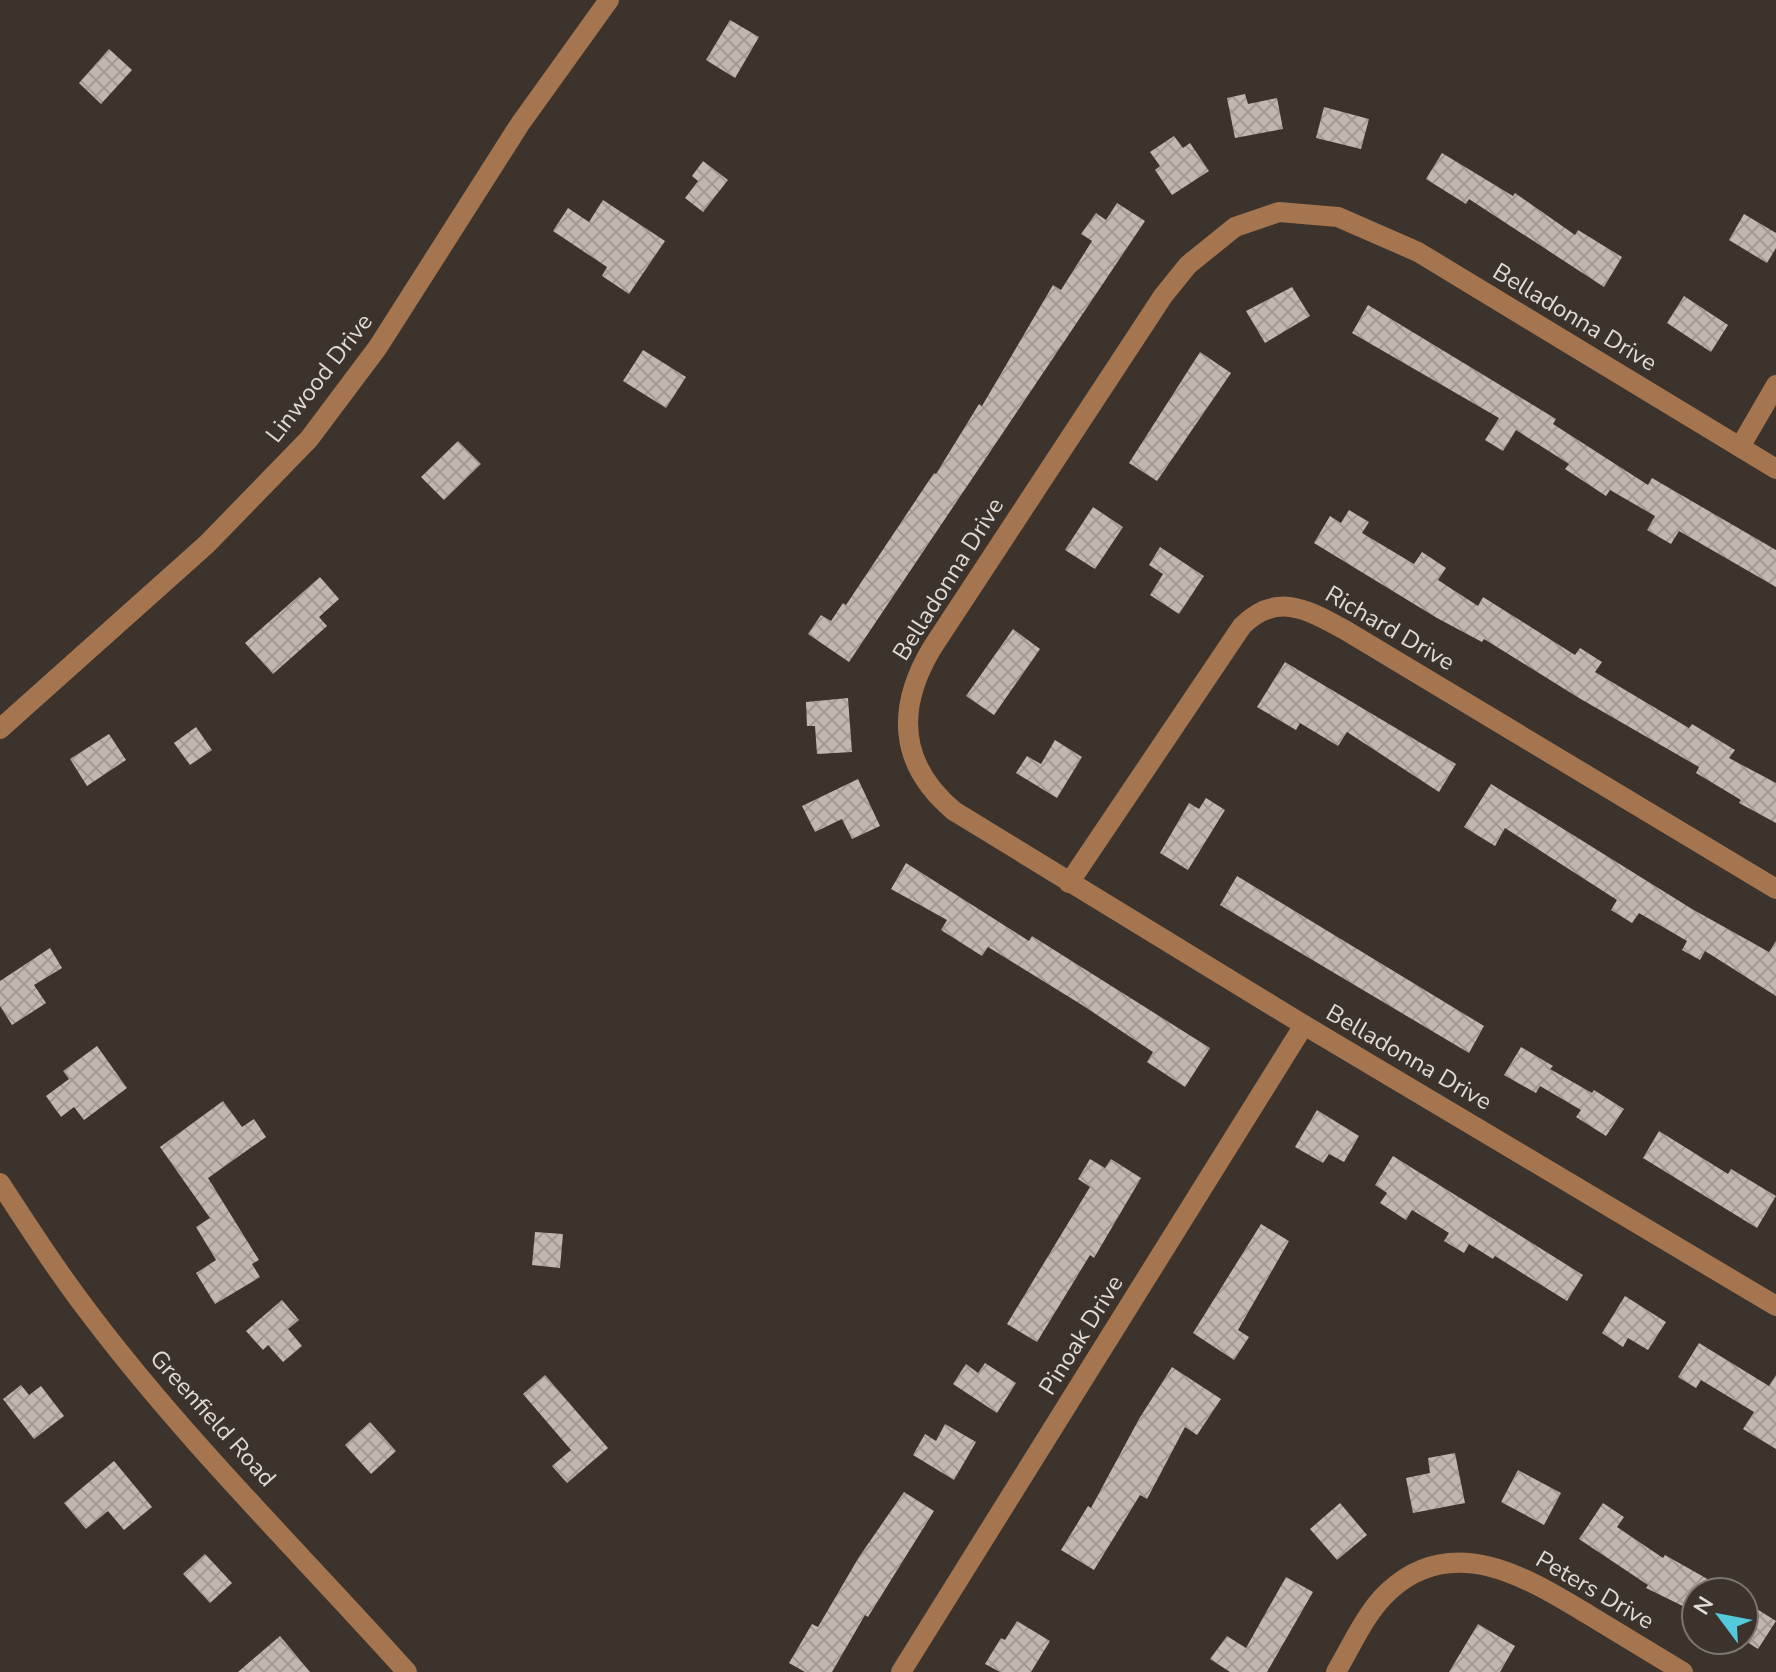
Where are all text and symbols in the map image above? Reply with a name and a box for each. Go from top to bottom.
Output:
street label: Belladonna Drive [1487,255,1663,379]
street label: Linwood Drive [258,307,380,449]
street label: Belladonna Drive [885,492,1011,666]
street label: Richard Drive [1319,578,1461,678]
street label: Belladonna Drive [1320,997,1498,1117]
street label: Pinoak Drive [1032,1269,1130,1401]
street label: Greenfield Road [143,1343,283,1493]
street label: Peters Drive [1530,1543,1660,1637]
north arrow [1680,1576,1760,1656]
text: N [1687,1591,1721,1621]

